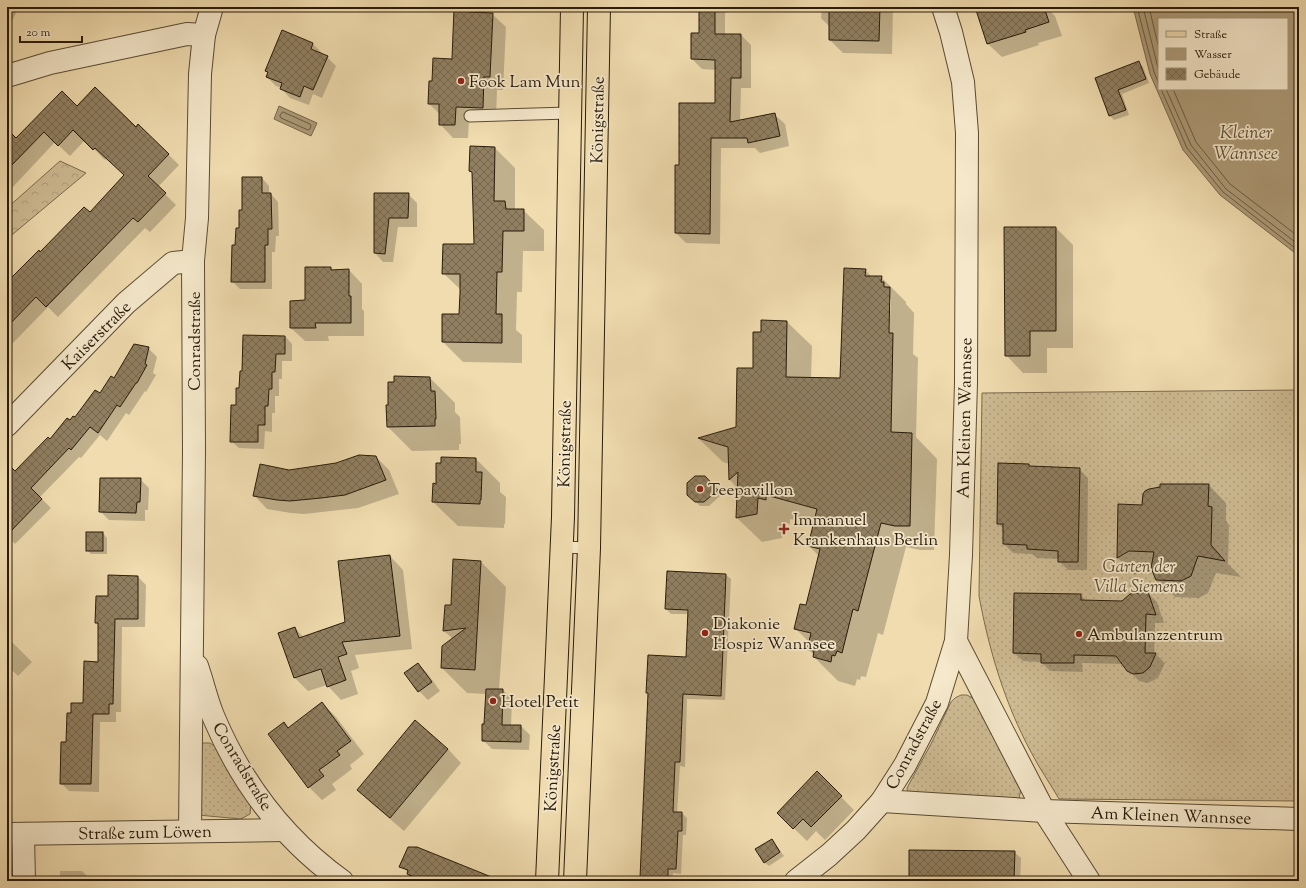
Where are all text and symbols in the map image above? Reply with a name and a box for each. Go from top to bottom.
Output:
scale bar [20,18,82,44]
legend [1158,18,1288,90]
text: 20 m [26,24,51,42]
text: Straße [1194,26,1228,44]
text: Wasser [1194,46,1232,64]
text: Gebäude [1194,66,1241,84]
place label: Fook Lam Mun [469,71,581,95]
marker: Fook Lam Mun [456,76,466,86]
street label: Königstraße [586,76,612,164]
water label: Kleiner Wannsee [1214,121,1278,168]
street label: Conradstraße [184,291,208,391]
street label: Kaiserstraße [57,296,138,377]
street label: Am Kleinen Wannsee [953,337,979,499]
street label: Königstraße [553,400,579,488]
place label: Teepavillon [708,479,794,503]
marker: Teepavillon [695,484,705,494]
place label: Immanuel Krankenhaus Berlin [793,509,938,553]
marker: Immanuel Krankenhaus Berlin [778,523,790,535]
park label: Garten der Villa Siemens [1094,556,1185,600]
place label: Diakonie Hospiz Wannsee [713,613,835,657]
place label: Ambulanzzentrum [1087,624,1223,648]
marker: Diakonie Hospiz Wannsee [700,628,710,638]
marker: Ambulanzzentrum [1074,629,1084,639]
place label: Hotel Petit [501,691,579,715]
street label: Conradstraße [881,695,949,795]
marker: Hotel Petit [488,696,498,706]
street label: Conradstraße [205,718,277,816]
street label: Königstraße [540,724,568,812]
street label: Am Kleinen Wannsee [1090,802,1252,832]
street label: Straße zum Löwen [78,821,212,847]

